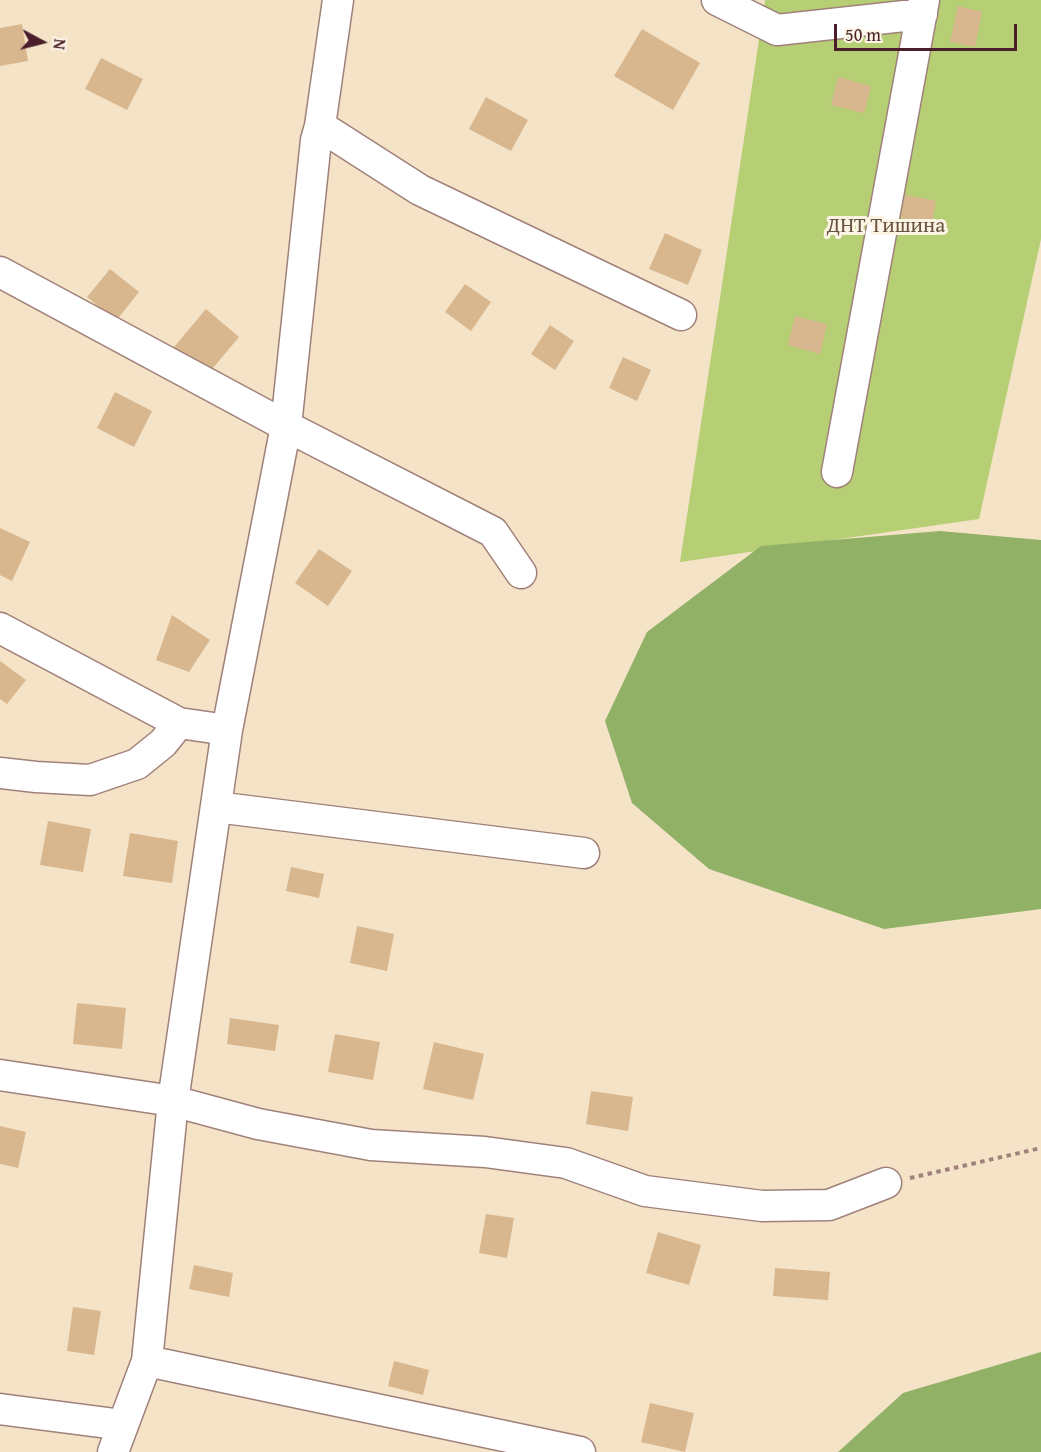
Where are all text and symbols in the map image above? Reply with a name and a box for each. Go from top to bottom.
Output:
north arrow [12,12,72,72]
scale bar [837,12,1020,50]
text: 50 m [845,21,881,48]
text: N [47,37,72,51]
park label: ДНТ Тишина [827,214,945,240]

